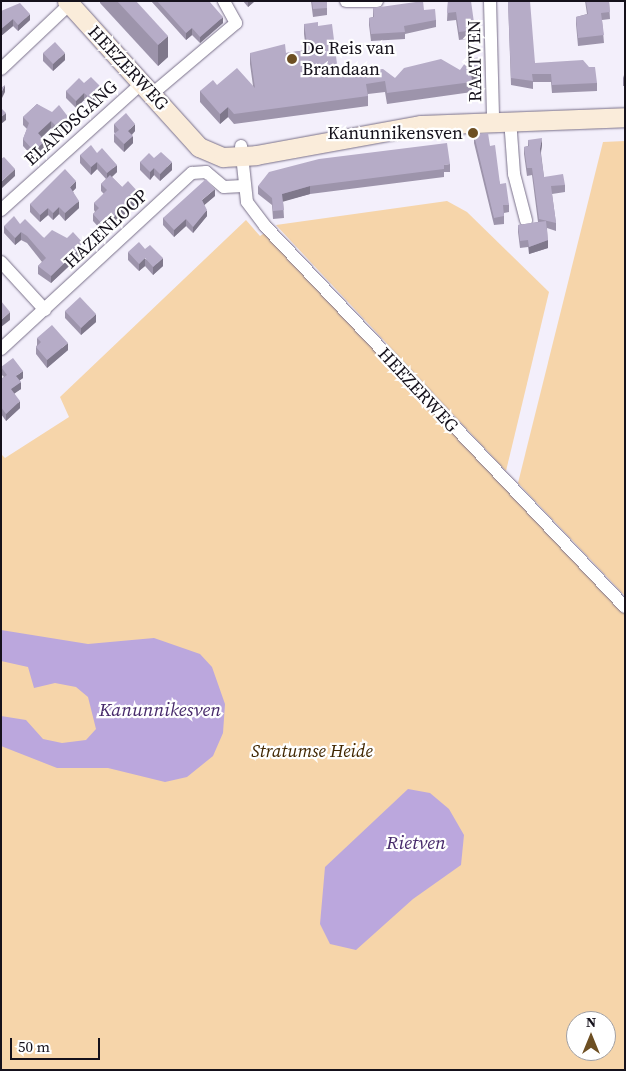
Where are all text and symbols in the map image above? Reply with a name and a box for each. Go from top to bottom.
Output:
street label: RAATVEN [463,20,487,102]
street label: HEEZERWEG [83,21,173,115]
place label: De Reis van Brandaan [302,38,395,80]
marker: De Reis van Brandaan [286,53,298,65]
street label: ELANDSGANG [20,76,122,170]
place label: Kanunnikensven [327,122,463,144]
marker: Kanunnikensven [467,127,479,139]
street label: HAZENLOOP [60,185,152,273]
street label: HEEZERWEG [373,343,463,437]
water label: Kanunnikesven [99,699,221,721]
park label: Stratumse Heide [251,740,373,762]
water label: Rietven [386,832,446,854]
north arrow [566,1011,616,1061]
text: N [586,1012,596,1032]
scale bar [12,1028,102,1060]
text: 50 m [18,1036,50,1057]

